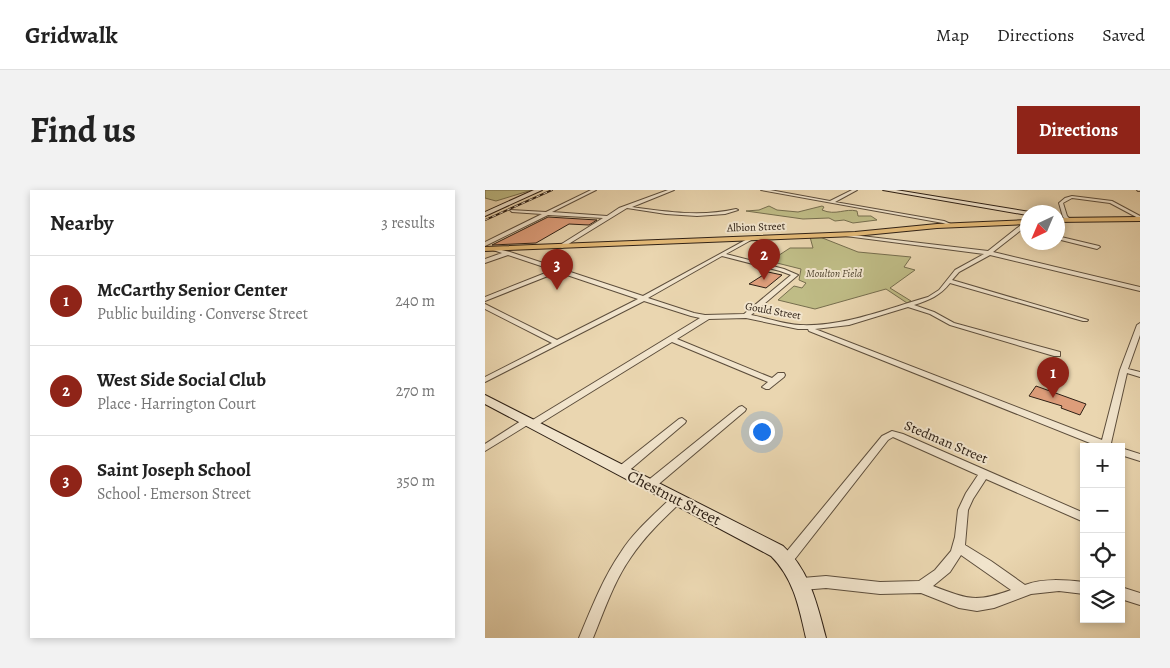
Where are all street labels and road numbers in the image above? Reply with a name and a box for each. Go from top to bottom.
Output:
street label: Albion Street [726,218,786,236]
street label: Gould Street [744,299,802,323]
street label: Stedman Street [901,416,991,468]
street label: Chestnut Street [623,465,725,531]

